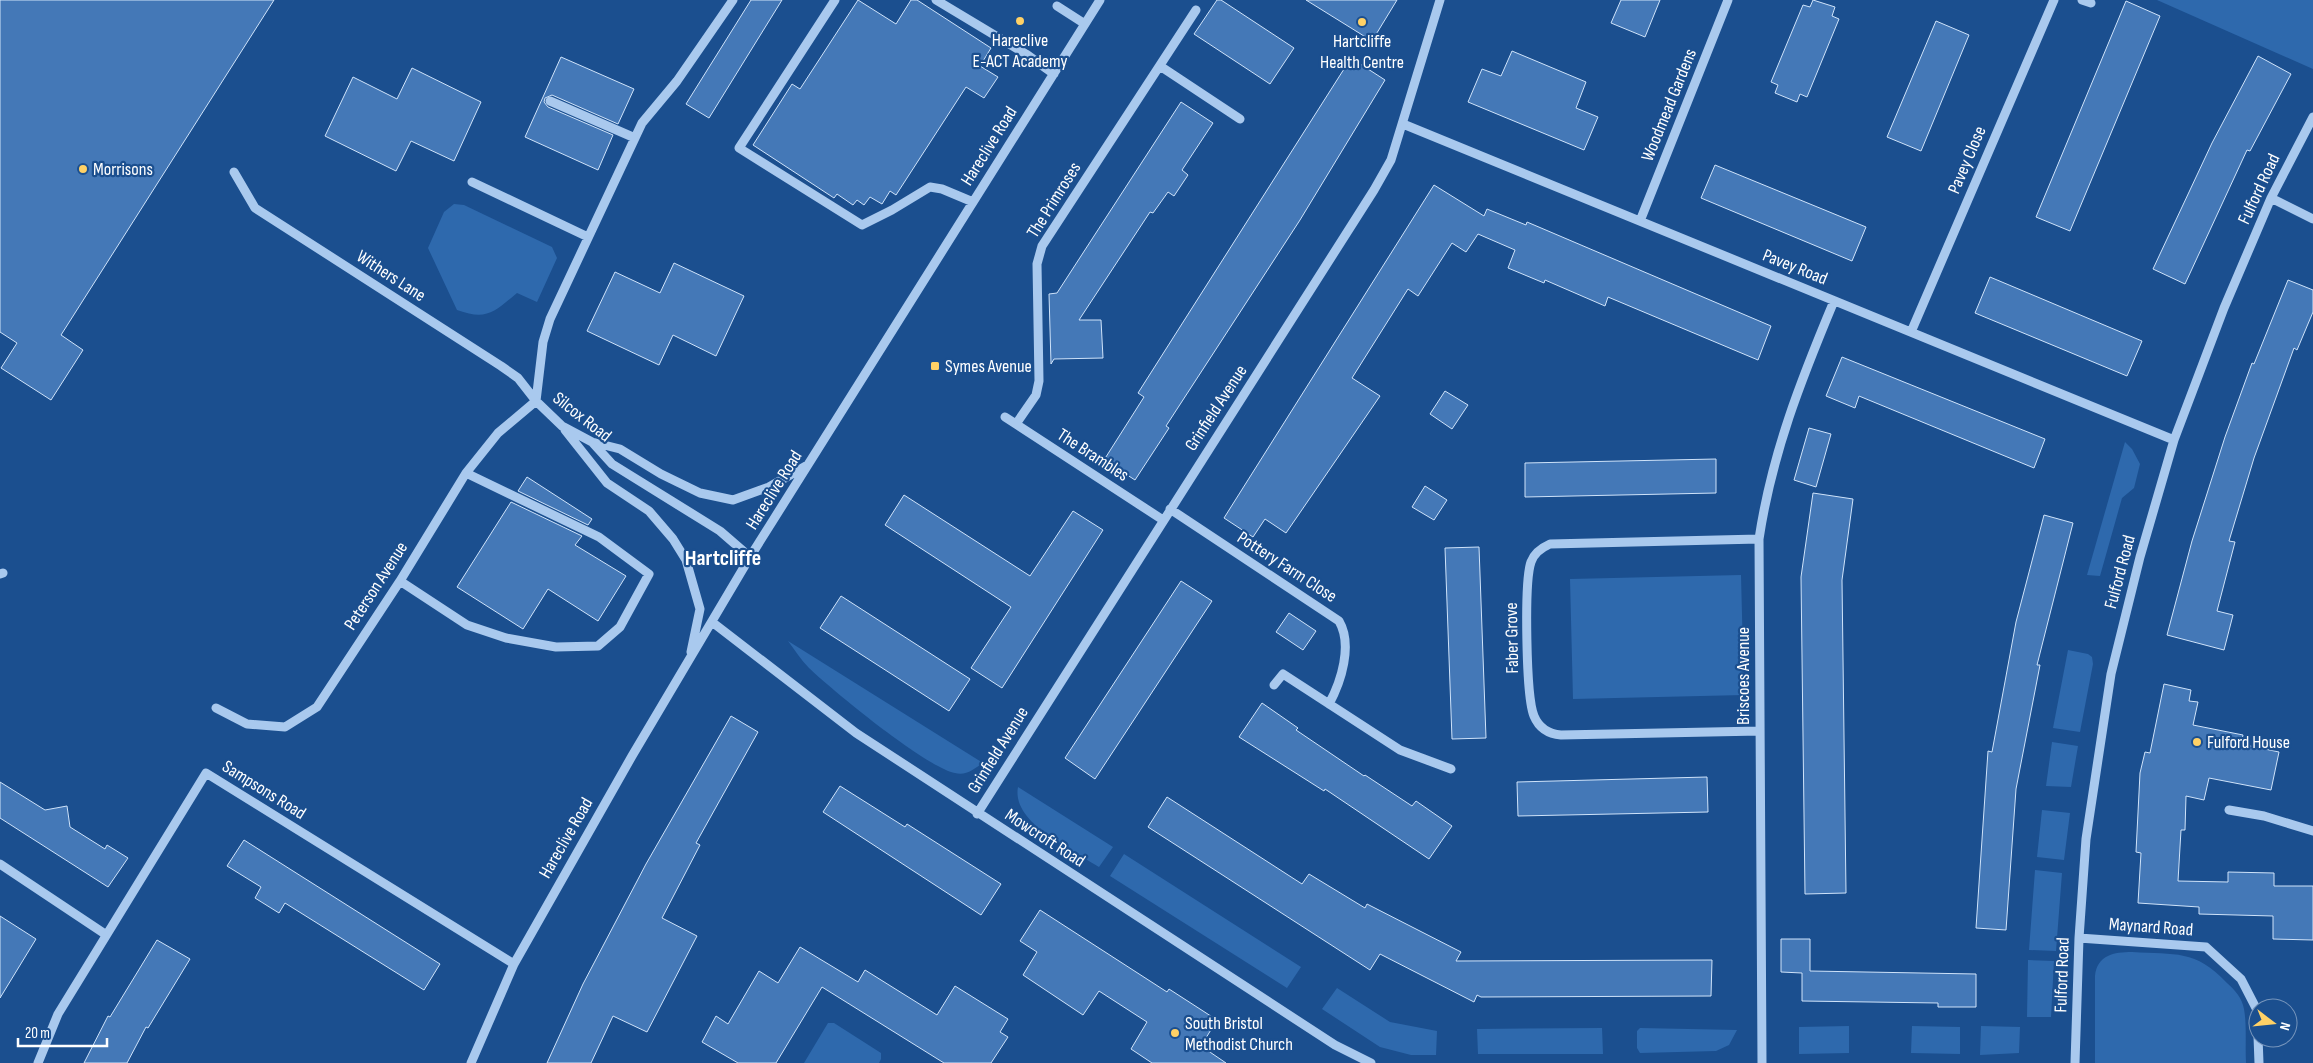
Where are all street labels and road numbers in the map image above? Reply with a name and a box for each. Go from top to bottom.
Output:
street label: Woodmead Gardens [1637,46,1701,164]
street label: Hareclive Road [956,103,1022,189]
street label: Pavey Close [1943,123,1991,197]
street label: Fulford Road [2234,150,2284,228]
street label: The Primroses [1023,158,1085,242]
street label: Pavey Road [1760,245,1830,289]
street label: Withers Lane [352,246,430,306]
street label: Grinfield Avenue [1180,361,1252,455]
street label: Silcox Road [549,388,615,446]
street label: The Brambles [1053,424,1133,486]
street label: Hareclive Road [741,447,807,533]
street label: Pottery Farm Close [1233,527,1341,607]
street label: Fulford Road [2100,533,2140,611]
street label: Peterson Avenue [340,538,412,634]
street label: Faber Grove [1501,602,1523,674]
street label: Briscoes Avenue [1733,627,1754,725]
street label: Grinfield Avenue [963,703,1033,797]
street label: Sampsons Road [218,756,310,824]
street label: Hareclive Road [535,794,597,882]
street label: Mowcroft Road [1001,804,1089,872]
street label: Maynard Road [2108,914,2194,940]
street label: Fulford Road [2050,937,2074,1013]

